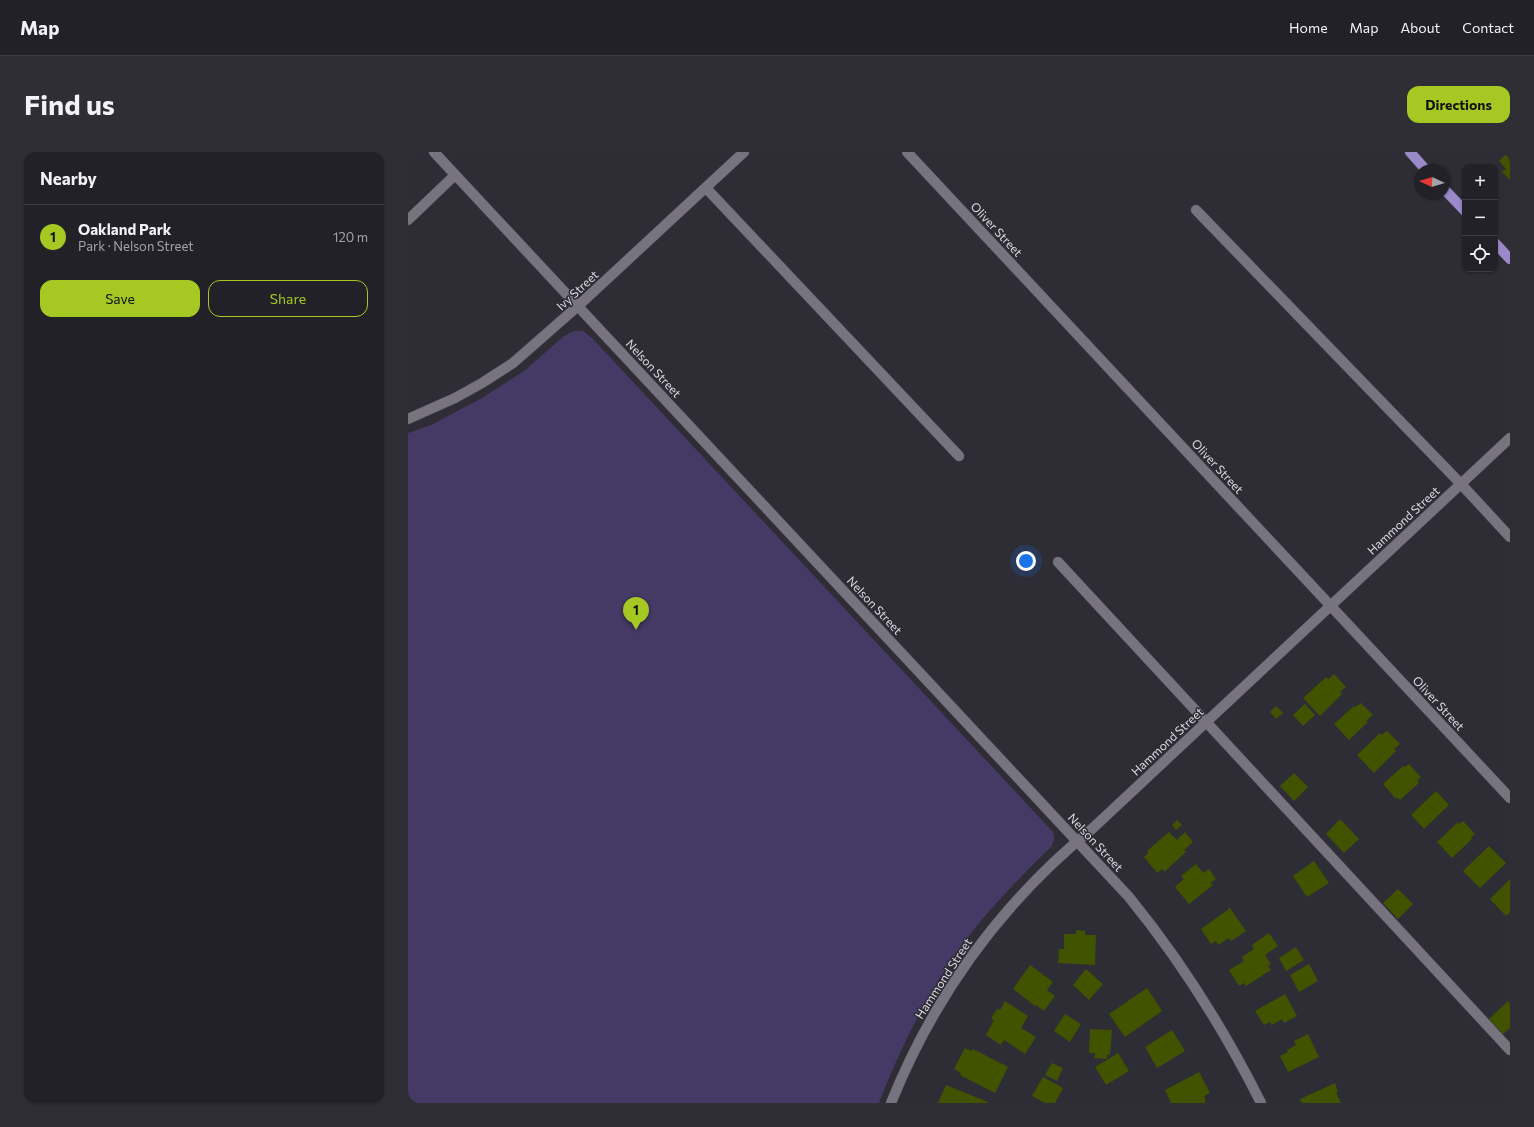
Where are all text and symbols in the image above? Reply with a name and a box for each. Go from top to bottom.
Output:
text: Map [20,16,59,39]
text: Home [1289,19,1328,36]
text: Map [1350,19,1378,36]
text: About [1400,19,1440,36]
text: Contact [1462,19,1514,36]
button: Directions [1407,86,1510,123]
text: Find us [24,87,115,121]
north arrow [1414,164,1450,200]
map controls [1462,164,1498,272]
button: + [1462,164,1498,200]
text: Nearby [40,168,97,189]
street label: Oliver Street [968,199,1026,259]
button: − [1462,200,1498,236]
text: Oakland Park [78,220,171,238]
text: 1 [50,229,56,245]
text: 120 m [333,229,368,245]
button: locate [1462,236,1498,272]
text: Park · Nelson Street [78,238,194,254]
street label: Ivy Street [553,267,601,313]
button: Save [40,280,200,317]
button: Share [208,280,368,317]
street label: Nelson Street [624,336,684,400]
street label: Oliver Street [1189,436,1247,496]
street label: Hammond Street [1364,483,1442,557]
your location [1016,551,1036,571]
street label: Nelson Street [845,573,905,637]
pin: 1 [623,597,649,630]
street label: Oliver Street [1410,673,1468,733]
street label: Hammond Street [1128,704,1206,778]
street label: Nelson Street [1066,810,1126,874]
street label: Hammond Street [912,935,974,1021]

